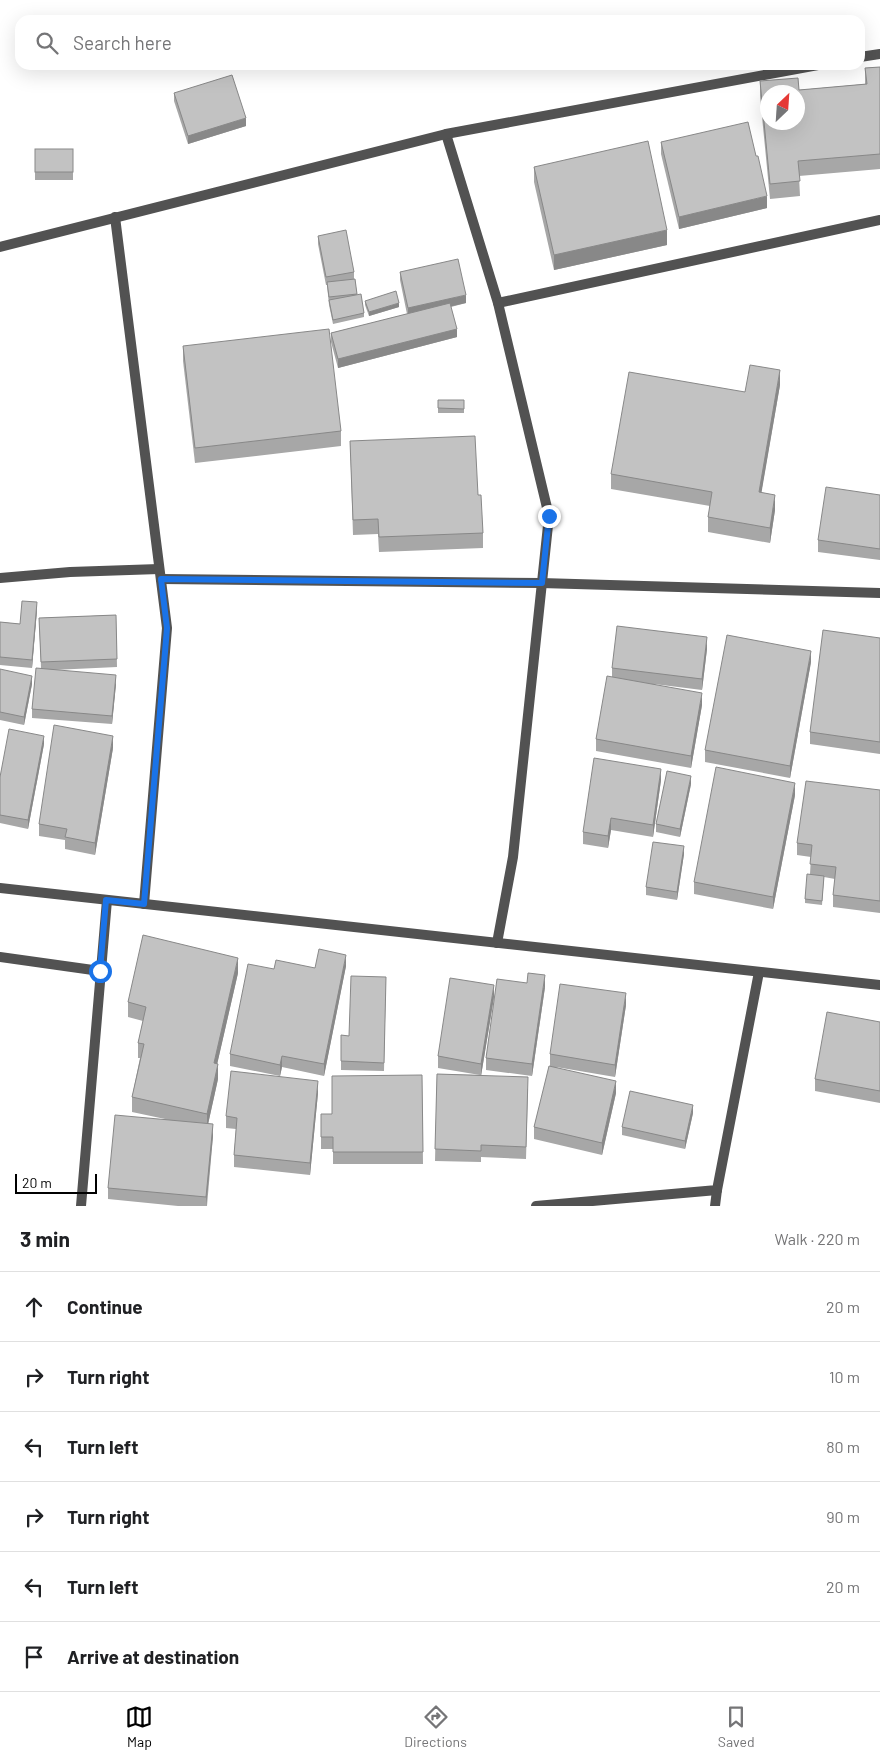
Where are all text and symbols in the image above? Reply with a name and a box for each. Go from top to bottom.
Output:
search box [15,15,865,70]
icon: search [33,29,61,57]
text: Search here [73,31,172,54]
north arrow [760,85,805,130]
route end [538,505,561,528]
route start [89,960,112,983]
scale bar [15,1171,98,1194]
text: 20 m [22,1174,52,1191]
text: 3 min [20,1226,70,1251]
text: Walk · 220 m [774,1229,860,1248]
icon: ahead [20,1293,48,1321]
text: Continue [67,1295,143,1318]
text: 20 m [826,1297,860,1316]
icon: right [20,1363,48,1391]
text: Turn right [67,1365,149,1388]
text: 10 m [829,1367,860,1386]
icon: left [20,1433,48,1461]
text: Turn left [67,1435,138,1458]
text: 80 m [826,1437,860,1456]
icon: right [20,1503,48,1531]
text: Turn right [67,1505,149,1528]
text: 90 m [826,1507,860,1526]
icon: left [20,1573,48,1601]
text: Turn left [67,1575,138,1598]
text: 20 m [826,1577,860,1596]
icon: arrive [20,1643,48,1671]
text: Arrive at destination [67,1645,239,1668]
tab: Map [125,1703,153,1750]
tab: Directions [404,1703,467,1750]
tab: Saved [718,1703,755,1750]

